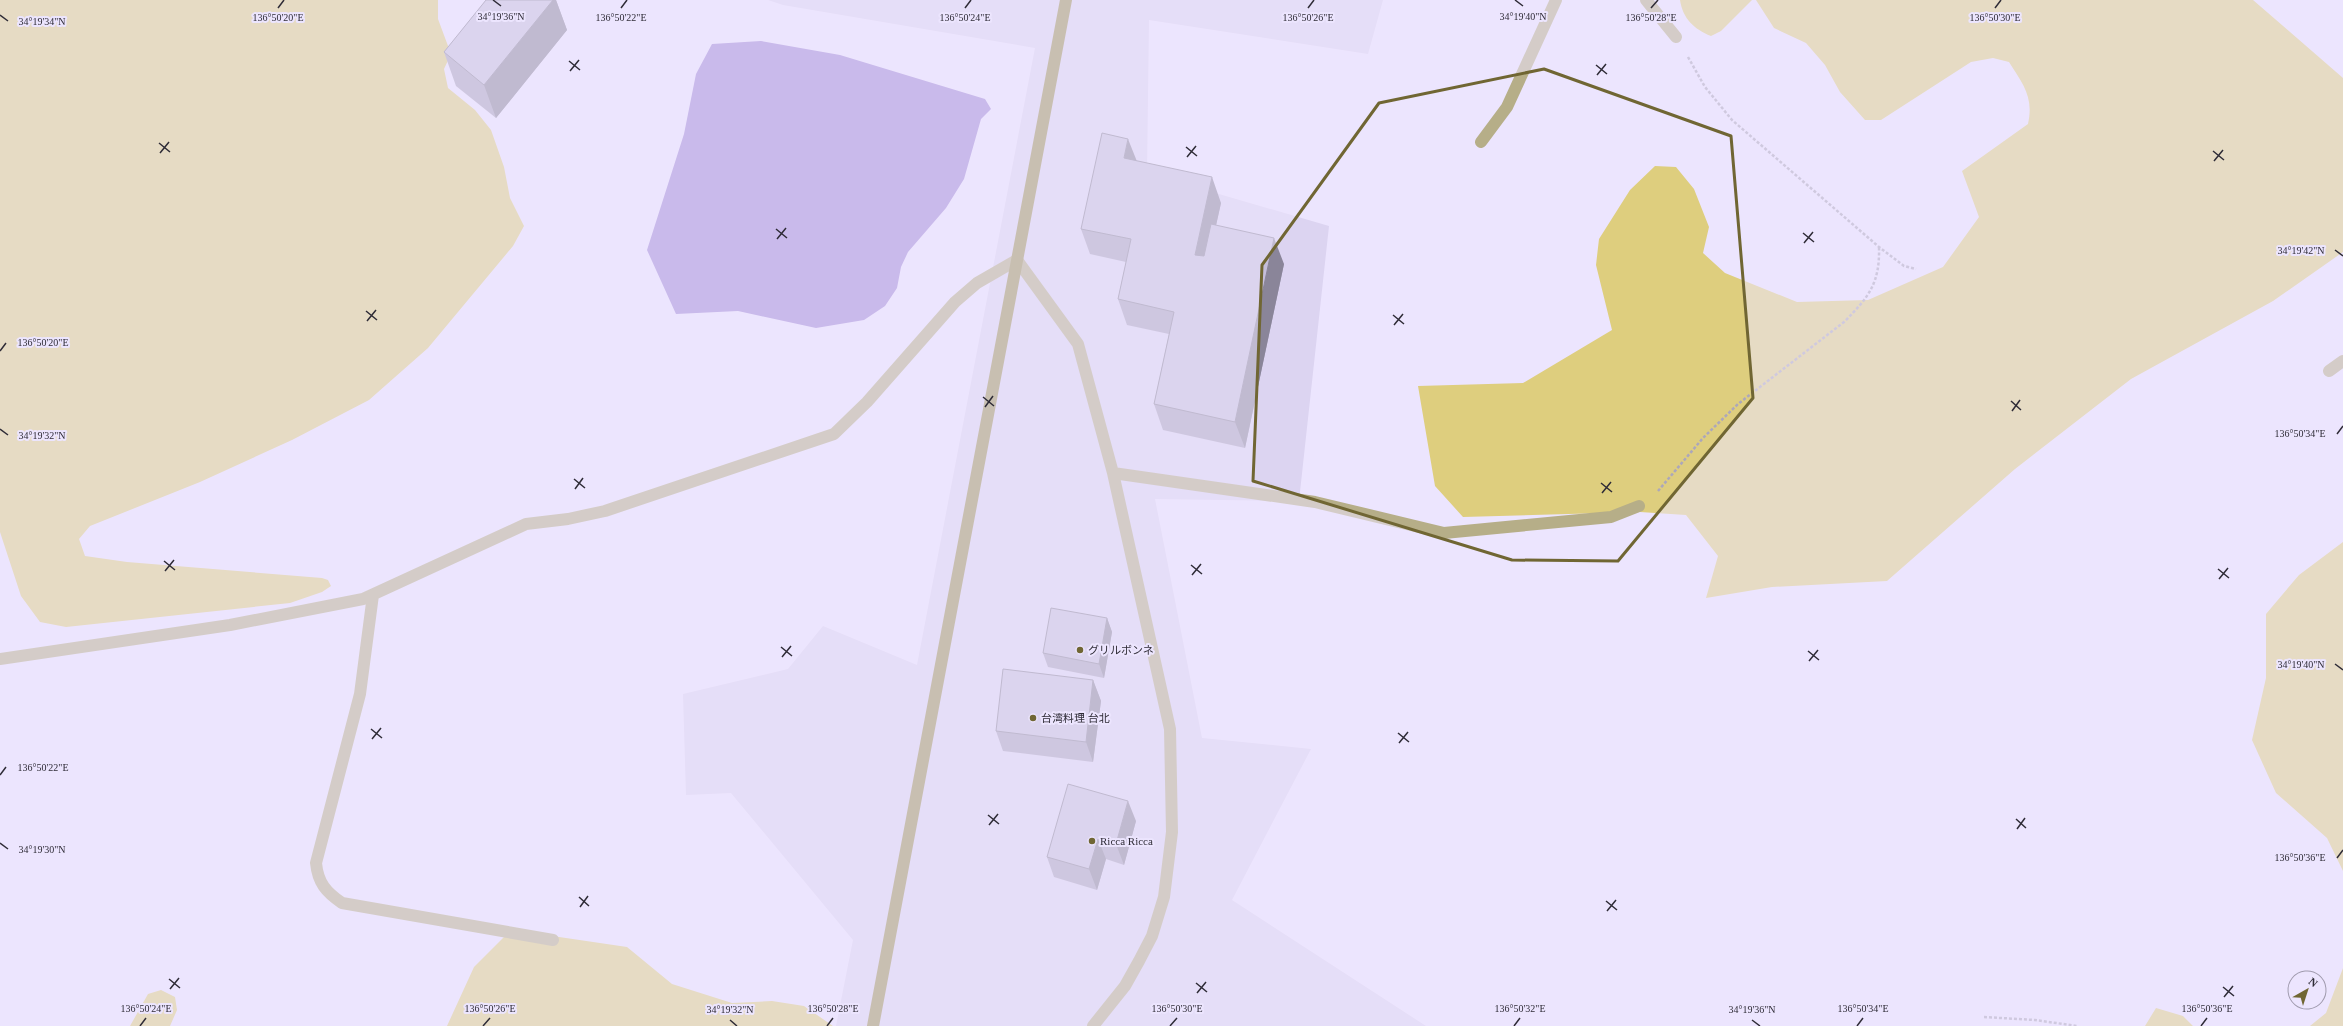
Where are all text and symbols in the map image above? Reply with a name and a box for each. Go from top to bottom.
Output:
text: 34°19'36"N [477,11,525,22]
text: 34°19'40"N [1499,11,1547,22]
text: 136°50'20"E [253,12,304,23]
text: 136°50'22"E [596,12,647,23]
text: 136°50'24"E [940,12,991,23]
text: 136°50'26"E [1283,12,1334,23]
text: 136°50'28"E [1626,12,1677,23]
text: 136°50'30"E [1970,12,2021,23]
text: 34°19'34"N [18,16,66,27]
text: 34°19'42"N [2277,245,2325,256]
text: 136°50'20"E [18,337,69,348]
text: 136°50'34"E [2275,428,2326,439]
text: 34°19'32"N [18,430,66,441]
place label: グリルボンネ [1088,644,1154,656]
marker: グリルボンネ [1075,645,1085,655]
text: 34°19'40"N [2277,659,2325,670]
place label: 台湾料理 台北 [1041,712,1110,724]
marker: 台湾料理 台北 [1028,713,1038,723]
text: 136°50'22"E [18,762,69,773]
place label: Ricca Ricca [1100,835,1153,847]
marker: Ricca Ricca [1087,836,1097,846]
text: 34°19'30"N [18,844,66,855]
text: 136°50'36"E [2275,852,2326,863]
north arrow [2287,970,2327,1010]
text: N [2306,975,2320,989]
text: 136°50'24"E [121,1003,172,1014]
text: 136°50'26"E [465,1003,516,1014]
text: 136°50'28"E [808,1003,859,1014]
text: 136°50'30"E [1152,1003,1203,1014]
text: 136°50'32"E [1495,1003,1546,1014]
text: 136°50'34"E [1838,1003,1889,1014]
text: 136°50'36"E [2182,1003,2233,1014]
text: 34°19'32"N [706,1004,754,1015]
text: 34°19'36"N [1728,1004,1776,1015]

